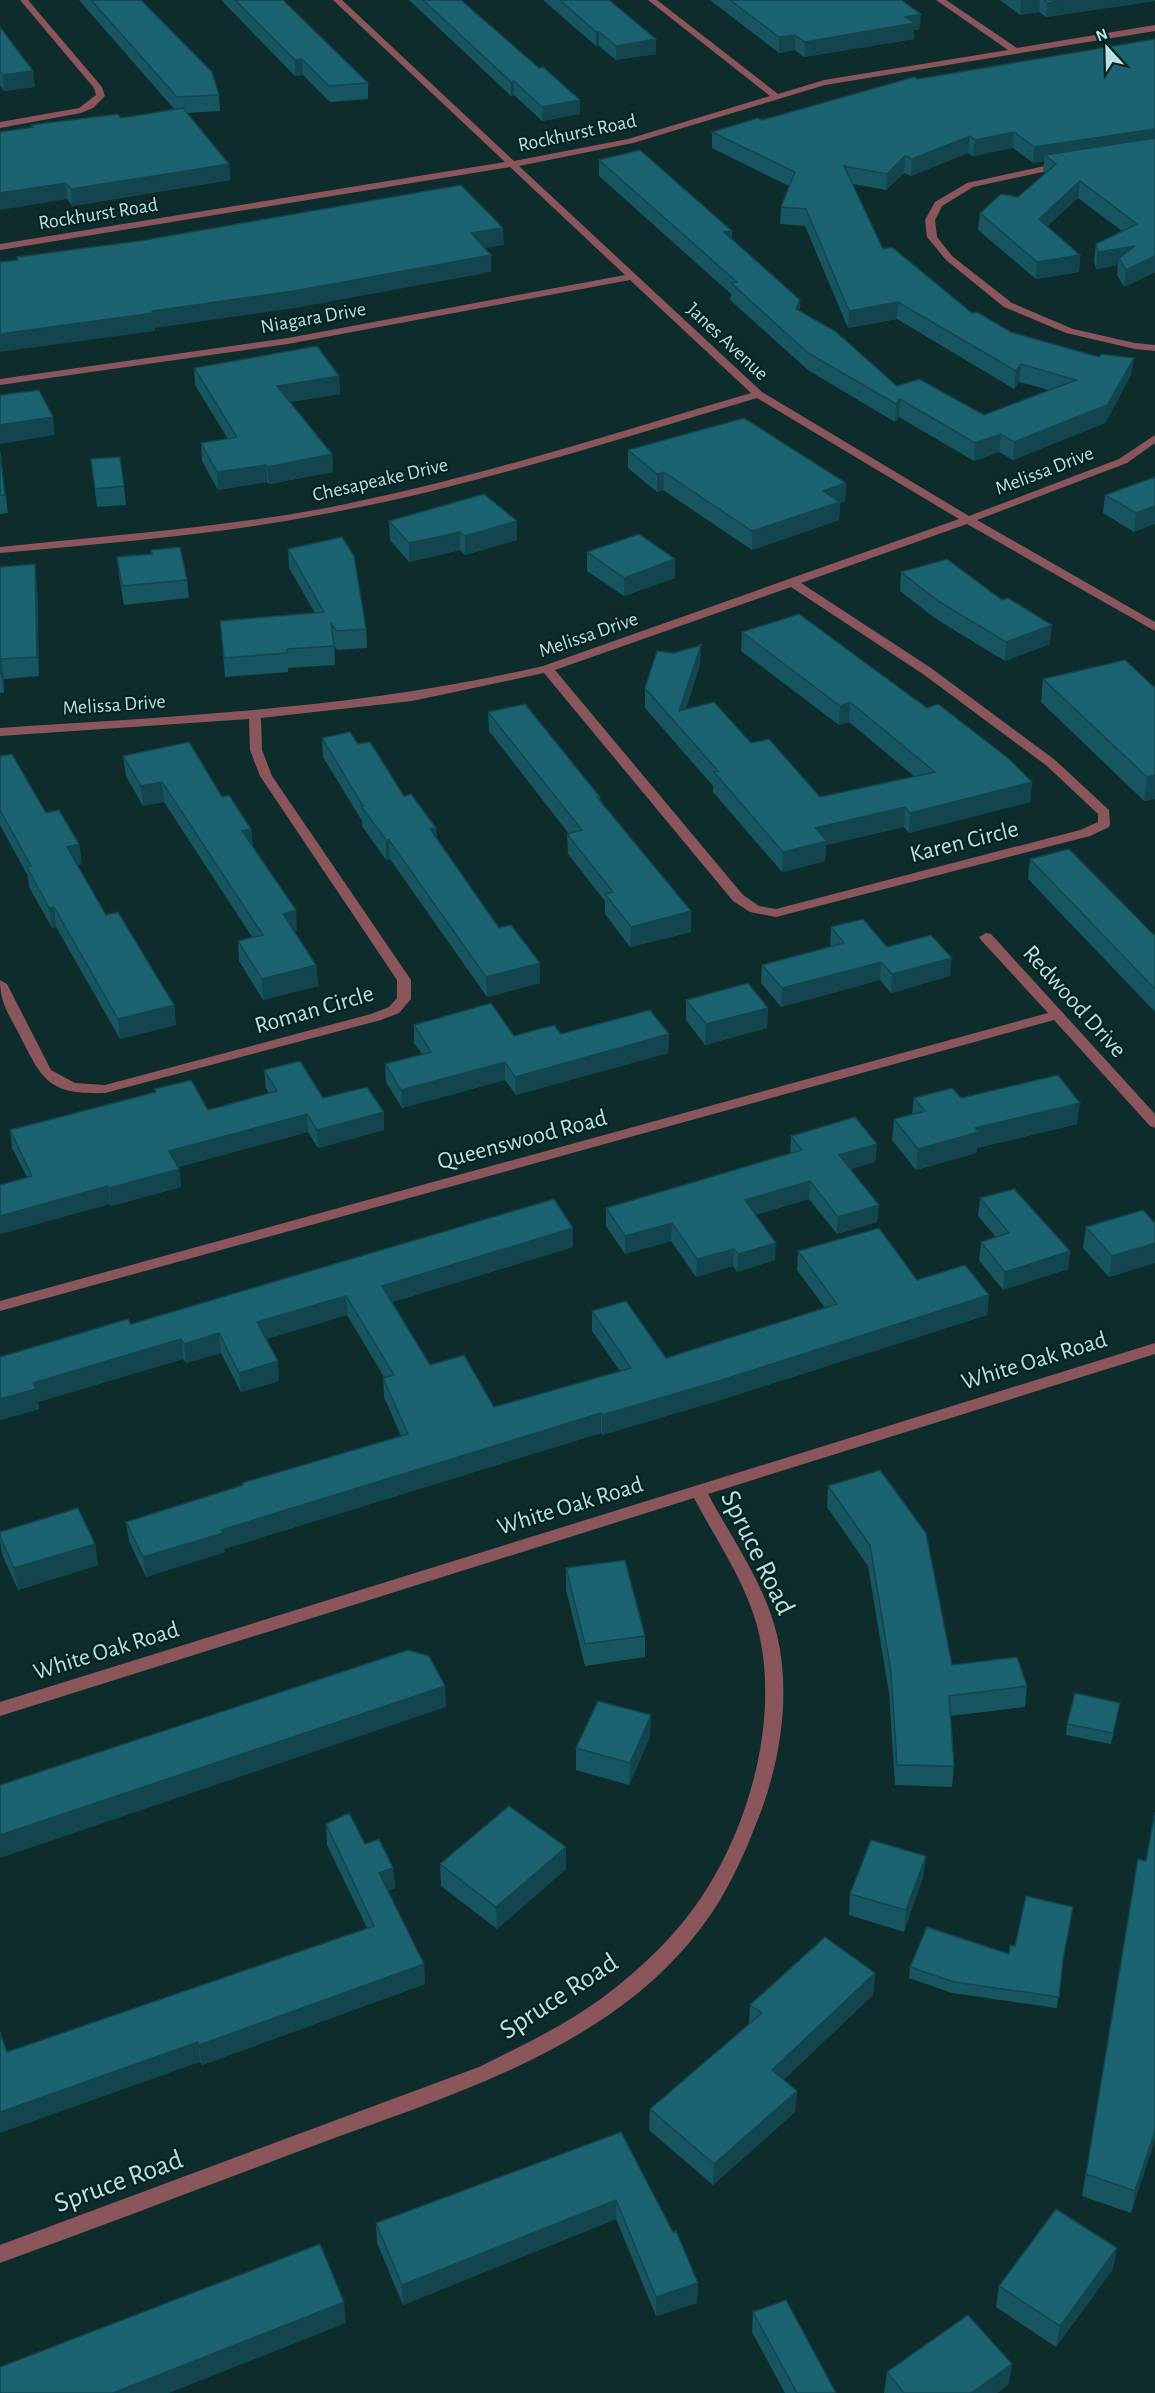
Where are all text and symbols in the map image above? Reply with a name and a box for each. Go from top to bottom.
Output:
north arrow [1077,18,1137,78]
text: N [1094,26,1110,45]
street label: Rockhurst Road [516,111,638,155]
street label: Rockhurst Road [37,195,159,233]
street label: Niagara Drive [259,299,367,337]
street label: Janes Avenue [683,299,772,384]
street label: Melissa Drive [993,443,1096,499]
street label: Chesapeake Drive [311,455,450,505]
street label: Melissa Drive [536,609,640,661]
street label: Melissa Drive [62,691,166,719]
street label: Karen Circle [907,817,1021,867]
street label: Redwood Drive [1018,941,1131,1062]
street label: Roman Circle [252,982,377,1038]
street label: Queenswood Road [435,1106,610,1174]
street label: White Oak Road [959,1327,1110,1394]
street label: White Oak Road [495,1472,646,1539]
street label: Spruce Road [715,1486,799,1619]
street label: White Oak Road [31,1617,182,1684]
street label: Spruce Road [495,1948,623,2045]
street label: Spruce Road [51,2146,187,2218]

